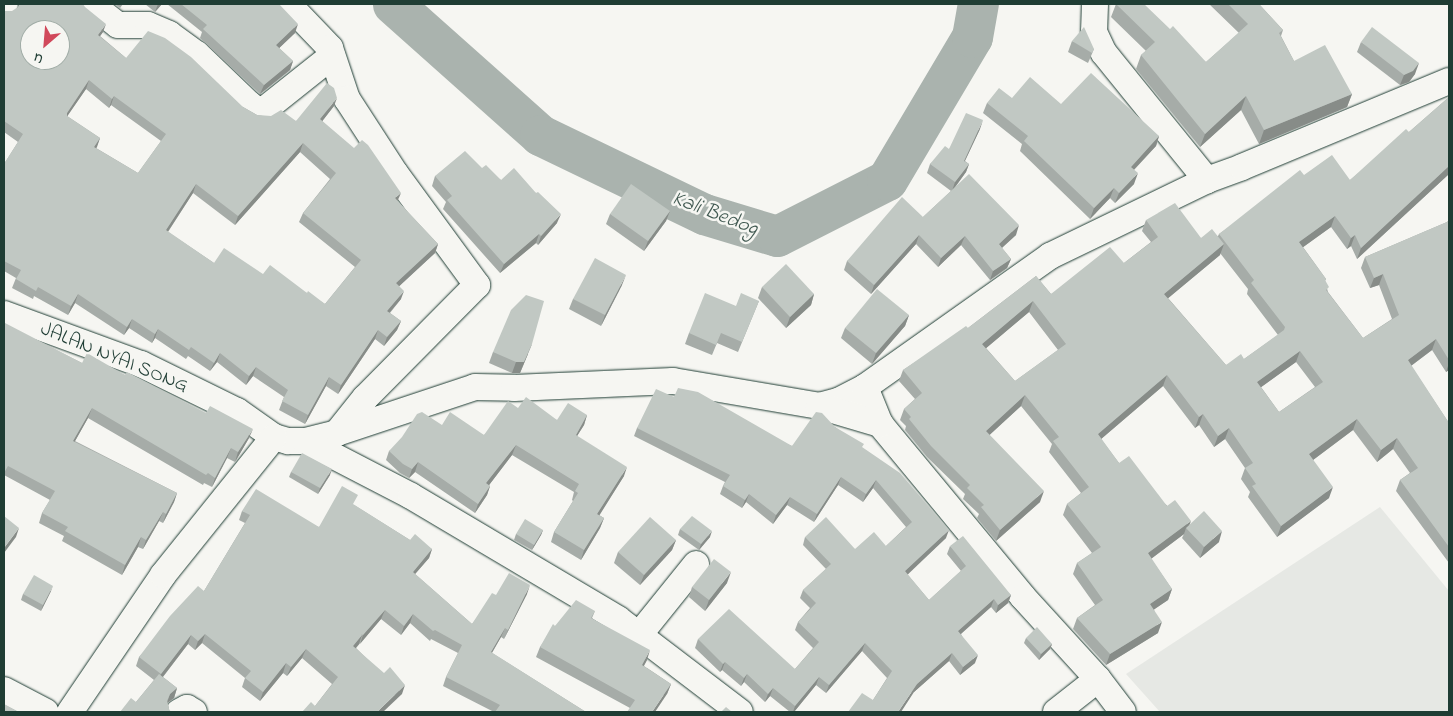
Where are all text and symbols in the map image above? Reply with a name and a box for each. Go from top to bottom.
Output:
north arrow [20,20,70,70]
text: U [30,47,47,69]
water label: Kali Bedog [669,186,761,242]
street label: JALAN NYAI SONG [37,317,191,399]

